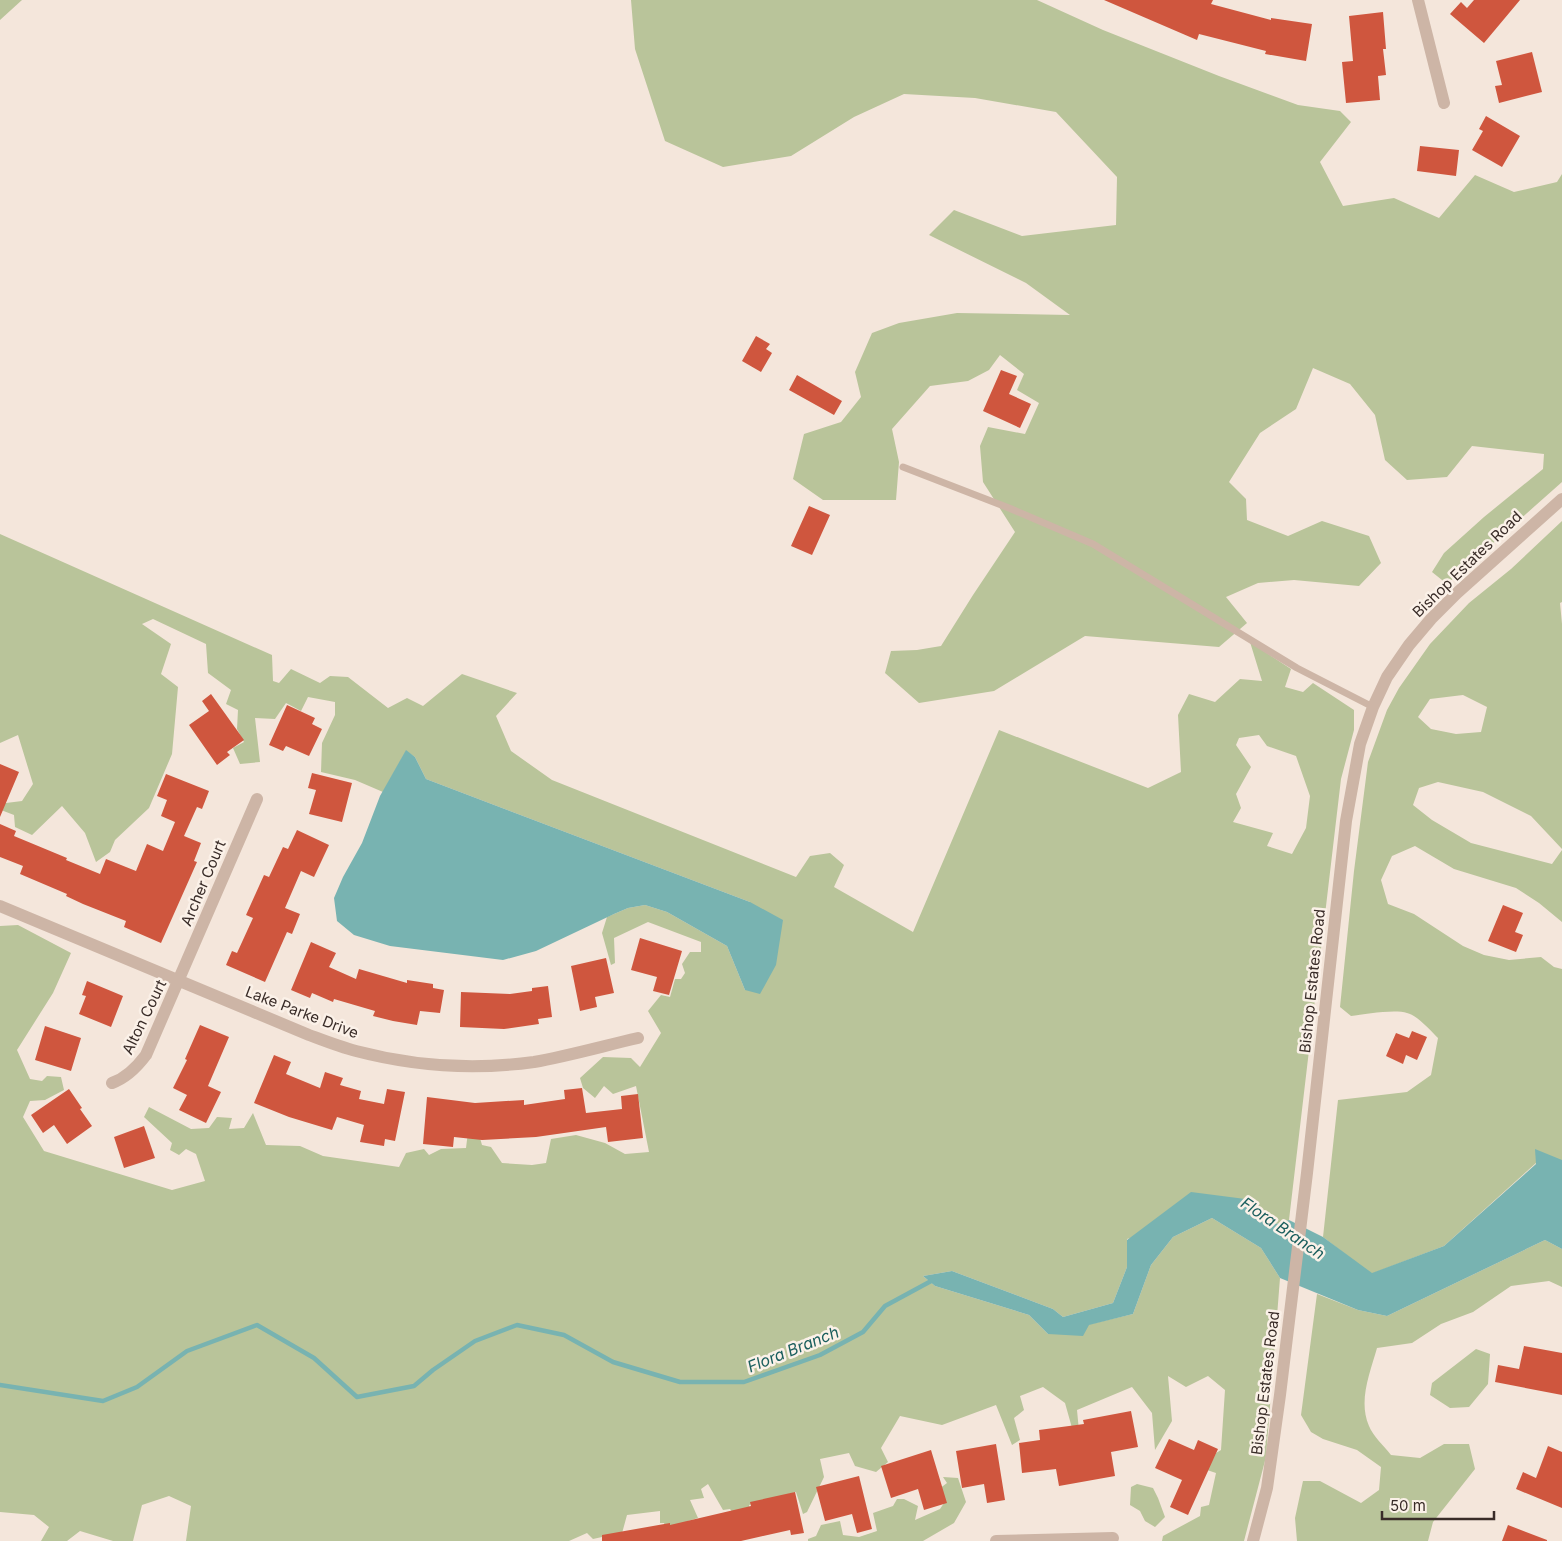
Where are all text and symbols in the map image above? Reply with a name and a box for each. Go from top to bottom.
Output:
street label: Bishop Estates Road [1408,507,1526,621]
street label: Archer Court [176,837,230,929]
street label: Bishop Estates Road [1295,908,1329,1054]
street label: Alton Court [118,977,170,1057]
street label: Lake Parke Drive [243,982,361,1042]
water label: Flora Branch [1237,1193,1329,1263]
street label: Bishop Estates Road [1247,1310,1283,1456]
water label: Flora Branch [744,1322,842,1376]
scale bar [1382,1488,1494,1520]
text: 50 m [1390,1496,1426,1515]

